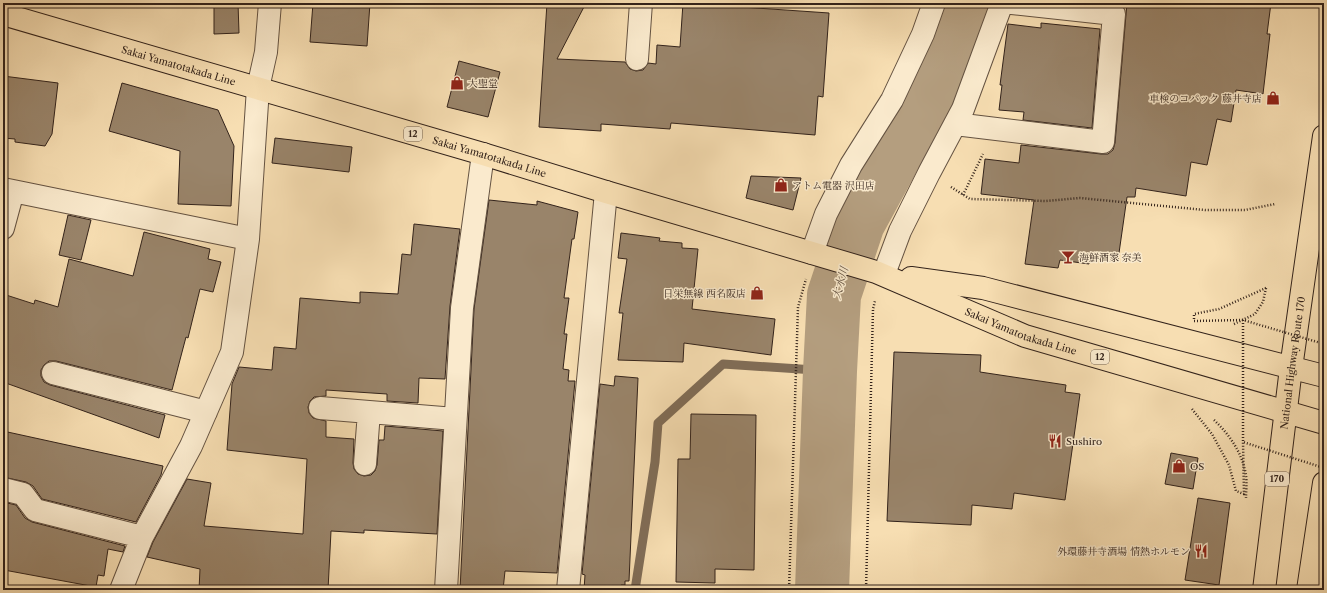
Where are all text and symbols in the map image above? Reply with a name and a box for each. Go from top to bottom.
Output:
street label: Sakai Yamatotakada Line [120,43,237,89]
shop icon: 大聖堂 [449,75,465,91]
place label: 大聖堂 [468,77,498,90]
shop icon: 車検のコパック 藤井寺店 [1265,90,1281,106]
place label: 車検のコパック 藤井寺店 [1149,92,1262,105]
road number: 12 [404,127,422,141]
street label: Sakai Yamatotakada Line [431,134,548,180]
shop icon: アトム電器 沢田店 [773,177,789,193]
place label: アトム電器 沢田店 [792,179,875,192]
bar icon: 海鮮酒家 奈美 [1060,249,1076,265]
place label: 海鮮酒家 奈美 [1079,251,1142,264]
water label: 大水川 [829,264,851,301]
shop icon: 日栄無線 西名阪店 [749,285,765,301]
place label: 日栄無線 西名阪店 [663,287,746,300]
street label: National Highway Route 170 [1278,296,1308,430]
street label: Sakai Yamatotakada Line [963,305,1079,358]
road number: 12 [1091,350,1109,364]
restaurant icon: Sushiro [1047,433,1063,449]
place label: Sushiro [1066,435,1102,448]
shop icon: OS [1171,458,1187,474]
place label: OS [1190,460,1204,473]
road number: 170 [1265,472,1289,486]
restaurant icon: 外環藤井寺酒場 情熱ホルモン [1193,543,1209,559]
place label: 外環藤井寺酒場 情熱ホルモン [1057,545,1190,558]

